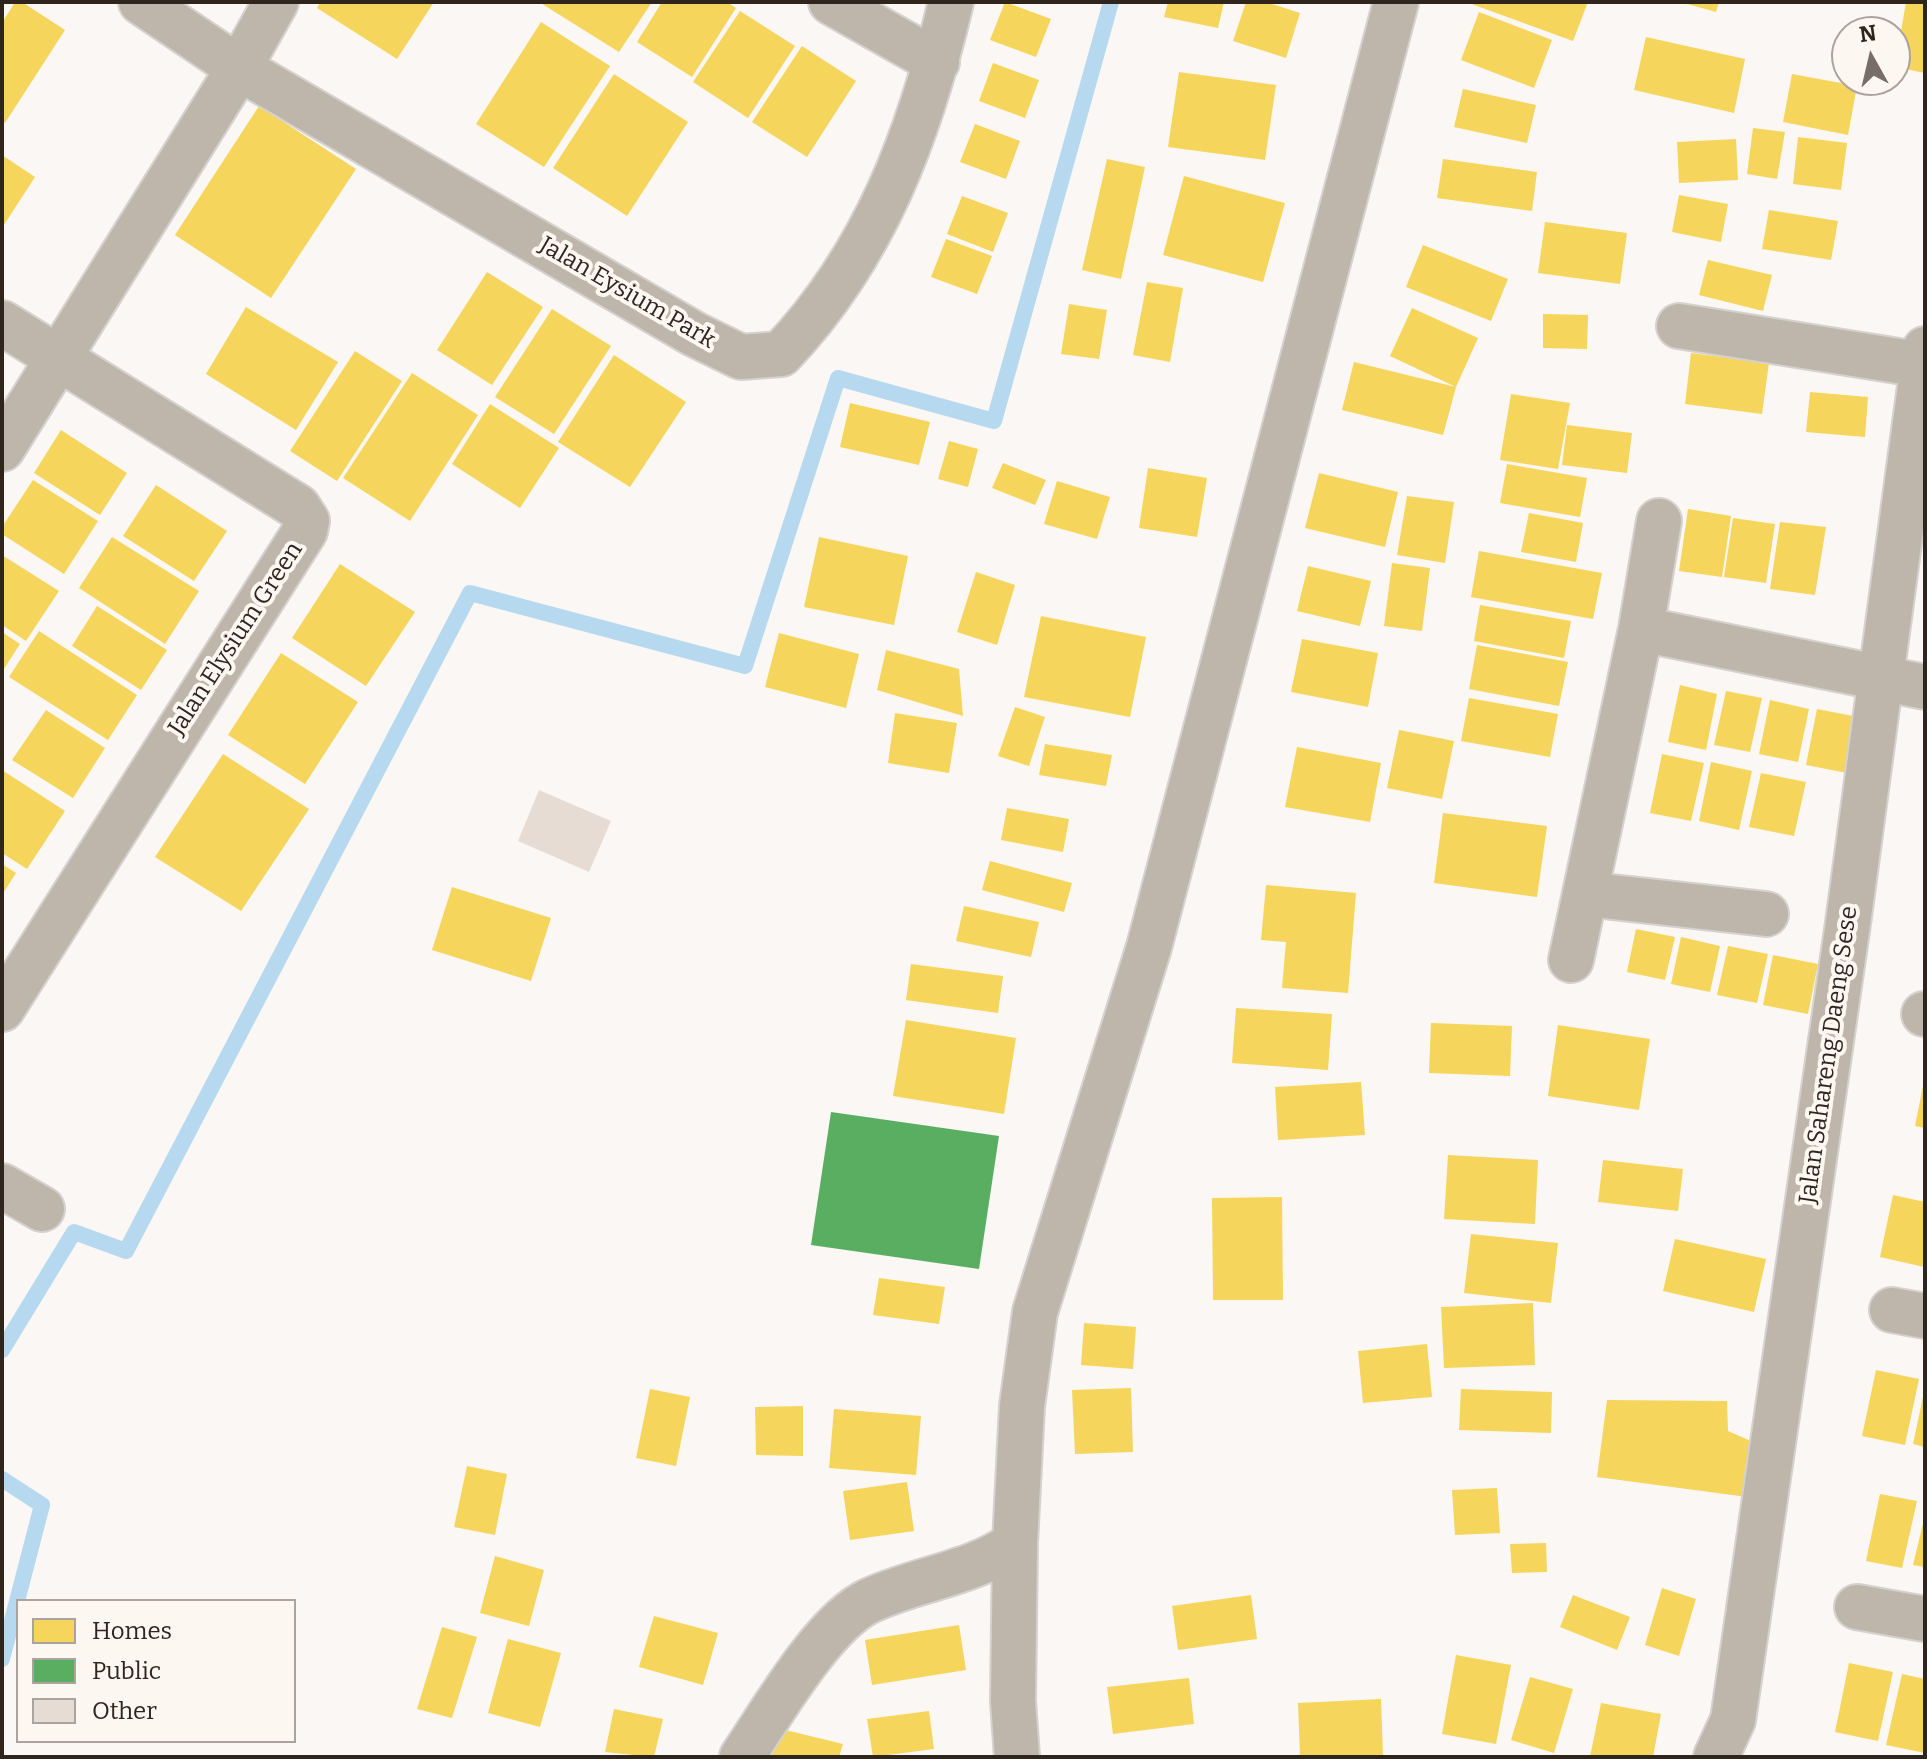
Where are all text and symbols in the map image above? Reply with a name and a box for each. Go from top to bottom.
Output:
north arrow [1831,16,1911,96]
text: N [1858,19,1878,48]
street label: Jalan Eysium Park [534,231,720,355]
street label: Jalan Elysium Green [163,537,309,741]
street label: Jalan Sahareng Daeng Sese [1794,904,1864,1206]
legend [16,1599,296,1743]
text: Homes [92,1617,172,1645]
text: Public [92,1657,161,1685]
text: Other [92,1697,157,1725]

